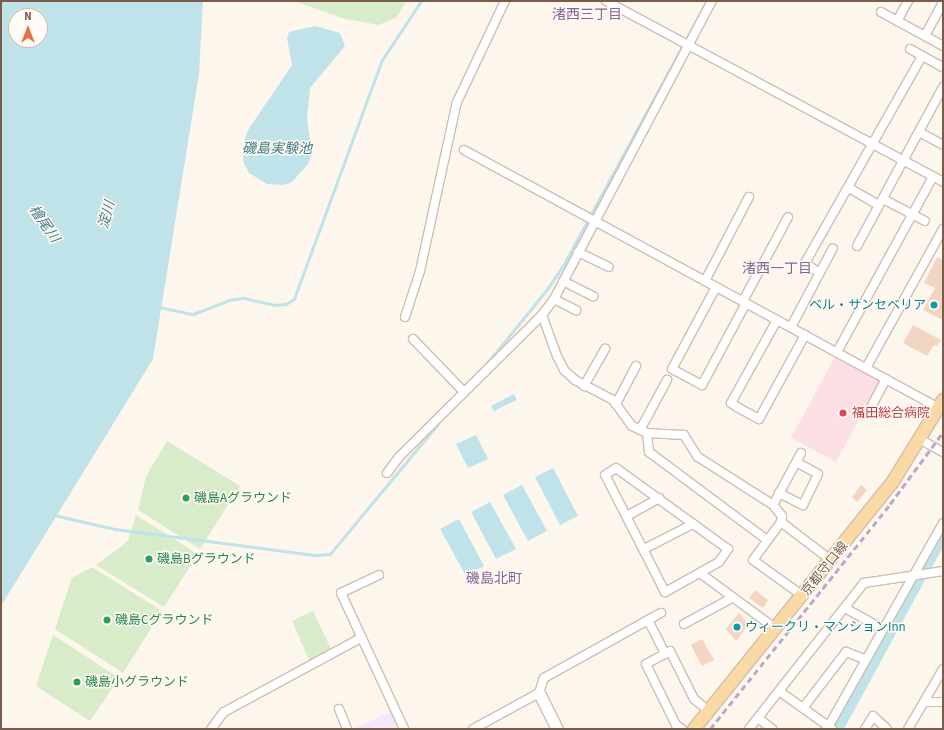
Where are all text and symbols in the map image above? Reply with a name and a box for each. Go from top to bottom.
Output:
district label: 渚西三丁目 [552,7,622,23]
north arrow [8,8,48,48]
text: N [24,9,32,24]
water label: 磯島実験池 [242,141,312,157]
water label: 淀川 [95,199,119,231]
water label: 檜尾川 [25,202,63,246]
district label: 渚西一丁目 [742,261,812,277]
place label: ベル・サンセベリア [809,297,926,313]
marker: ベル・サンセベリア [929,300,939,310]
place label: 福田総合病院 [852,405,930,421]
marker: 福田総合病院 [837,407,849,419]
place label: 磯島Aグラウンド [194,490,292,506]
marker: 磯島Aグラウンド [181,493,191,503]
street label: 京都守口線 [798,539,852,599]
place label: 磯島Bグラウンド [157,551,256,567]
marker: 磯島Bグラウンド [144,554,154,564]
district label: 磯島北町 [466,571,522,587]
place label: 磯島Cグラウンド [115,612,213,628]
marker: 磯島Cグラウンド [102,615,112,625]
place label: ウィークリ・マンションInn [745,619,906,635]
marker: ウィークリ・マンションInn [732,622,742,632]
place label: 磯島小グラウンド [85,674,189,690]
marker: 磯島小グラウンド [72,677,82,687]

